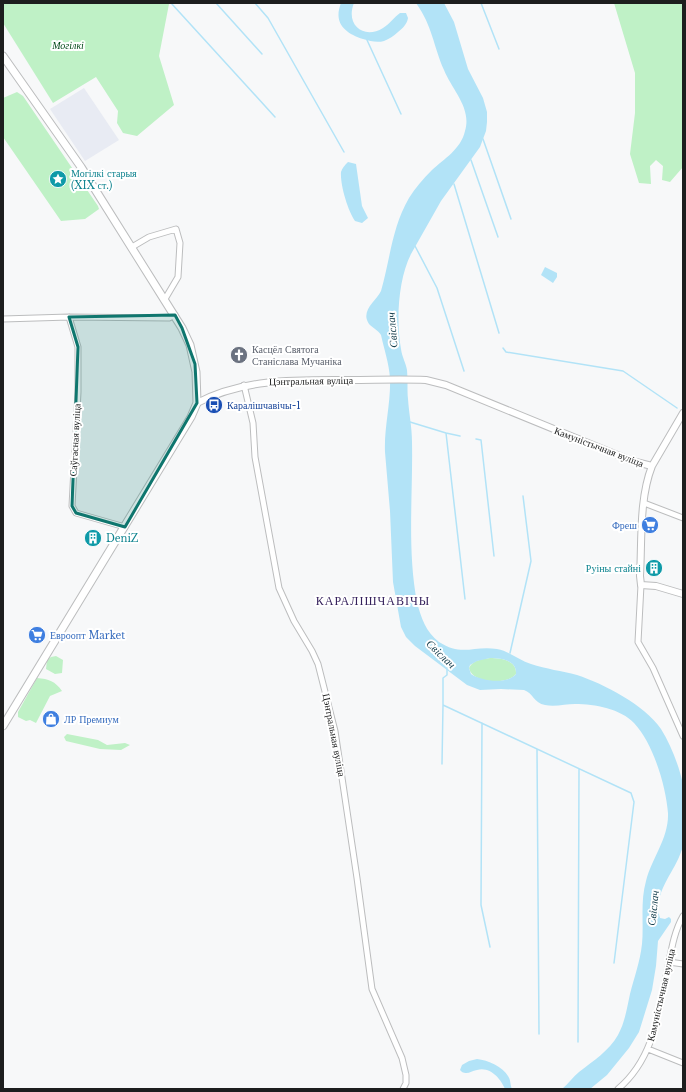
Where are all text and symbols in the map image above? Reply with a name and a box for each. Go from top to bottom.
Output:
park label: Могілкі [51,39,84,52]
place label: Могілкі старыя (XIX ст.) [71,167,137,192]
place icon: Могілкі старыя (XIX ст.) [48,169,68,189]
water label: Свіслач [383,312,401,348]
place label: Касцёл Святога Станіслава Мучаніка [252,343,342,368]
church icon: Касцёл Святога Станіслава Мучаніка [229,345,249,365]
street label: Цэнтральная вуліца [269,374,354,388]
bus stop icon: Каралішчавічы-1 [204,395,224,415]
place label: Каралішчавічы-1 [227,399,301,412]
street label: Саўгасная вуліца [67,403,83,477]
street label: Камуністычная вуліца [552,424,646,470]
supermarket icon: Фреш [640,515,660,535]
place label: Фреш [612,519,637,532]
building icon: DeniZ [83,528,103,548]
place label: DeniZ [106,532,139,545]
building icon: Руіны стайні [644,558,664,578]
place label: Руіны стайні [586,562,641,575]
district label: КАРАЛІШЧАВІЧЫ [316,593,430,608]
supermarket icon: Евроопт Market [27,625,47,645]
place label: Евроопт Market [50,629,125,642]
water label: Свіслач [423,637,459,671]
street label: Цэнтральная вуліца [320,692,349,778]
shop icon: ЛР Премиум [41,709,61,729]
place label: ЛР Премиум [64,713,119,726]
water label: Свіслач [644,890,662,926]
street label: Камуністычная вуліца [644,947,678,1043]

